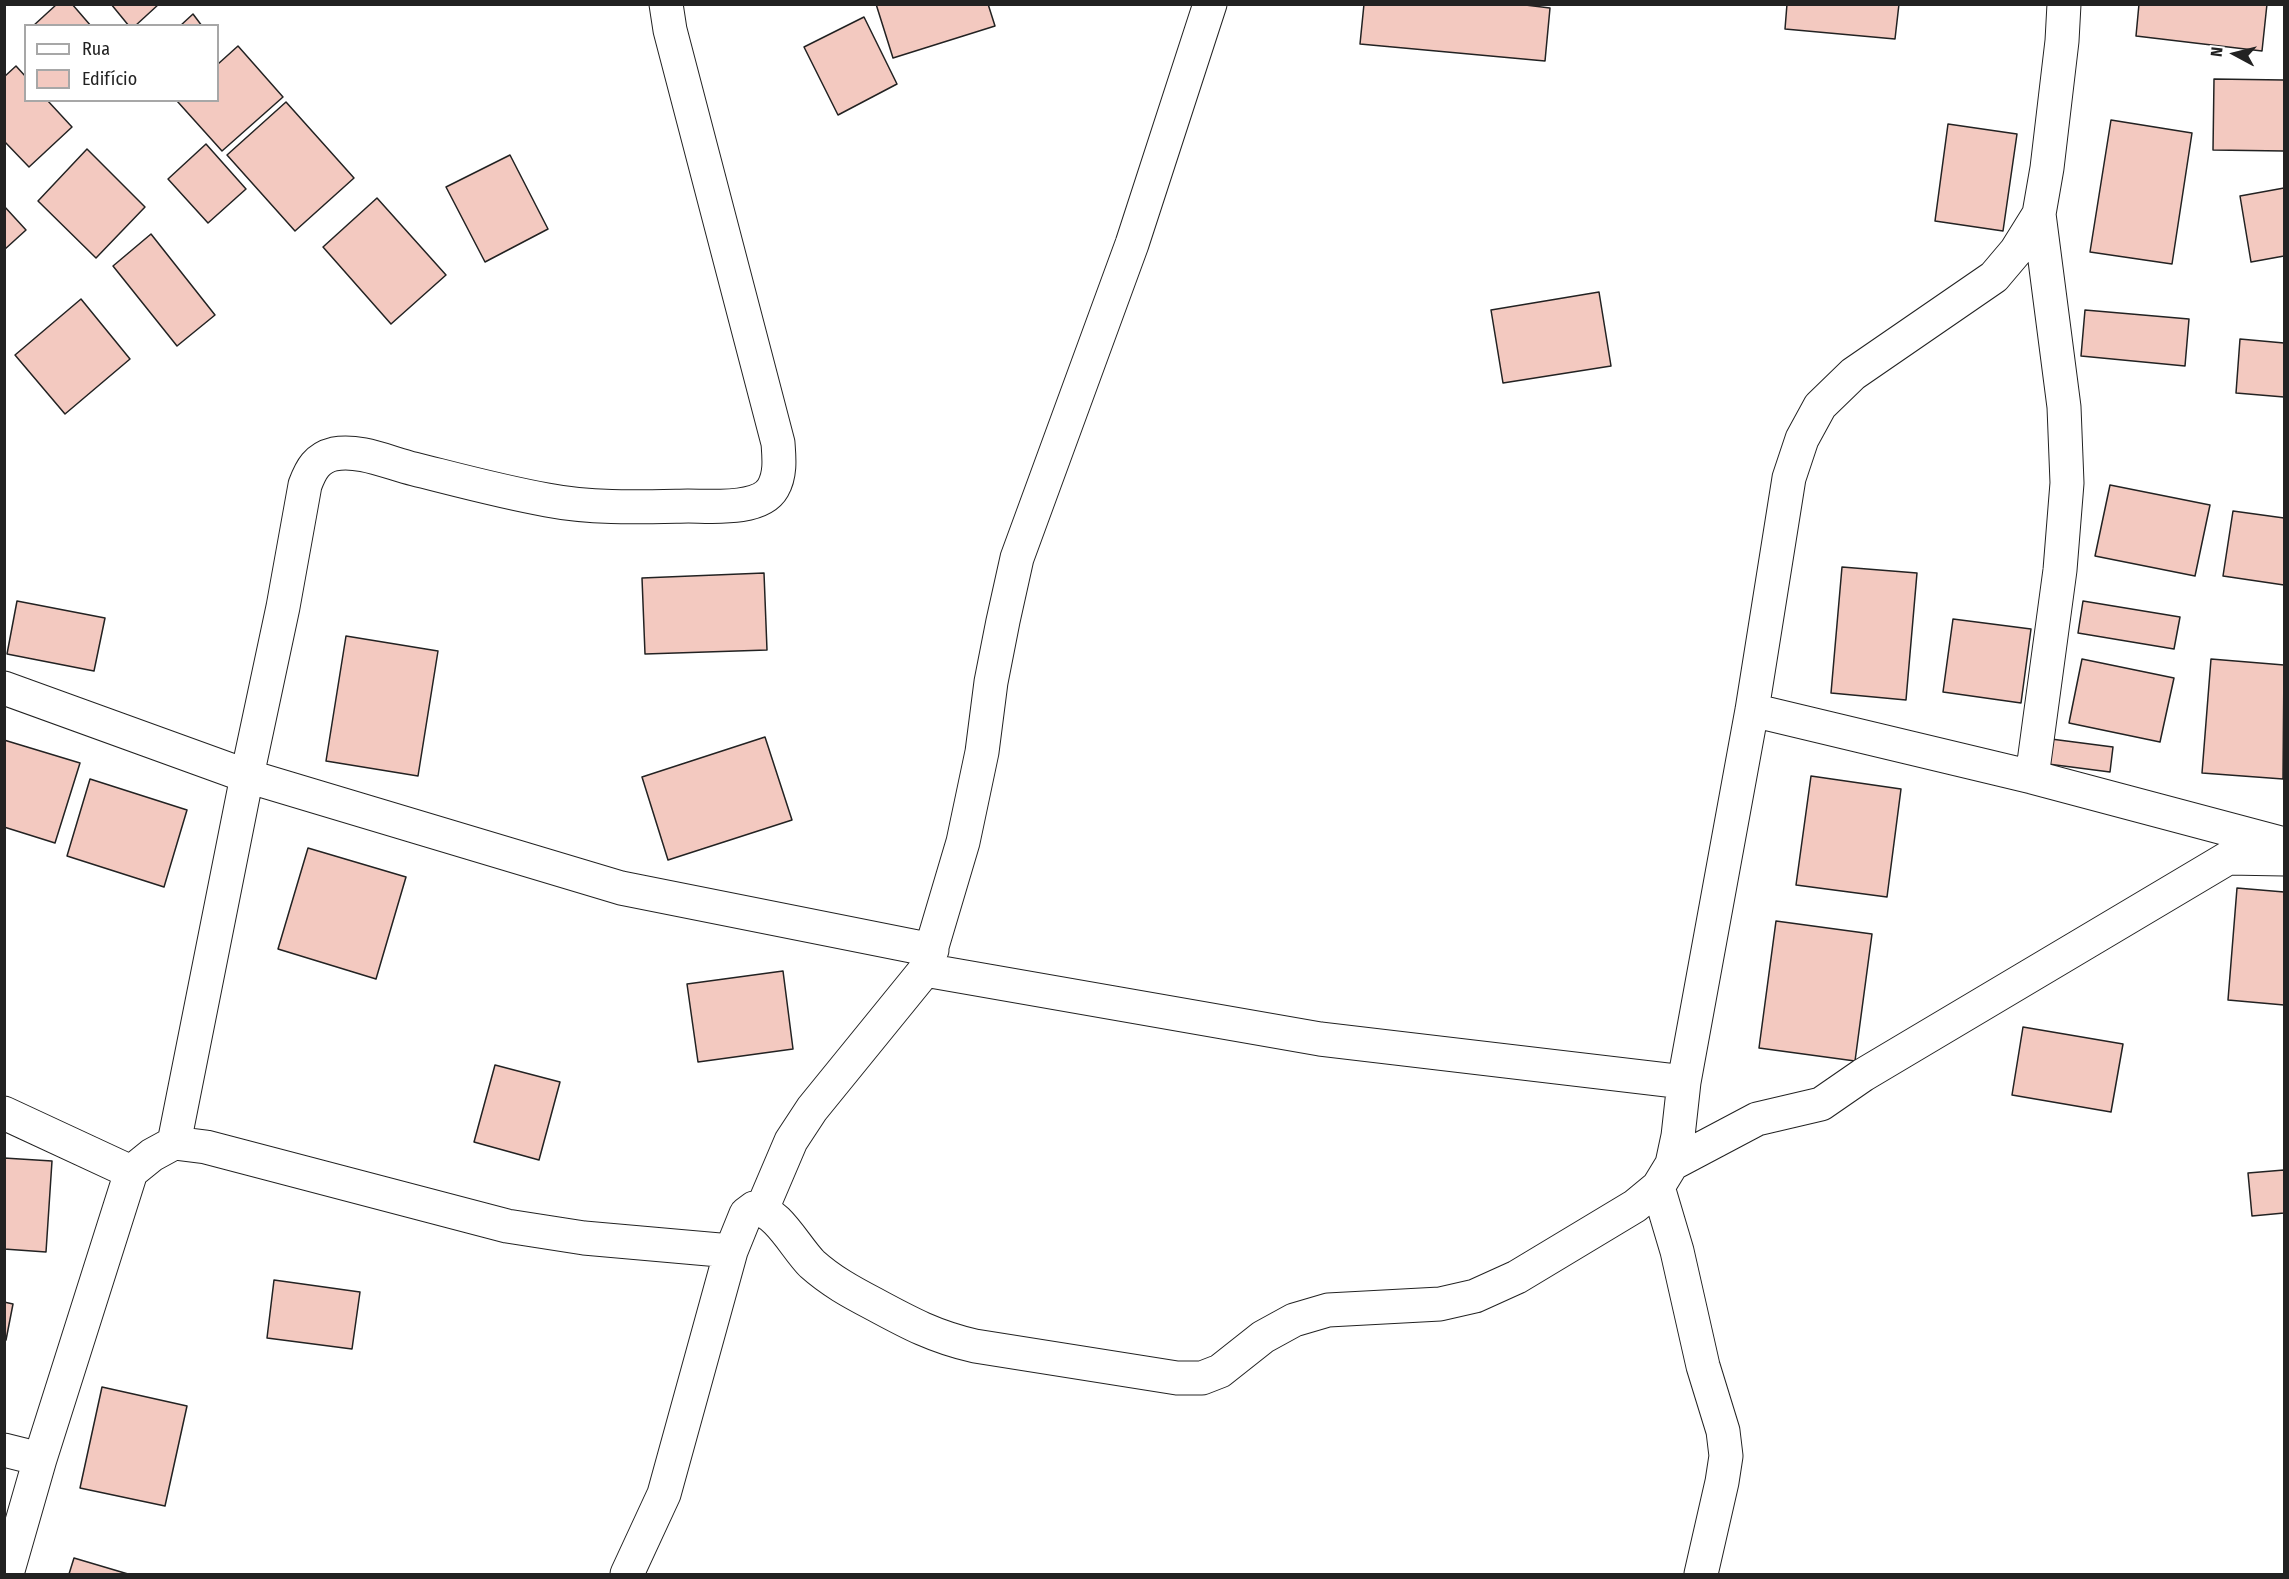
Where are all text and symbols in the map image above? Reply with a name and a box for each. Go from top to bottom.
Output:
legend [24,24,219,102]
north arrow [2205,24,2265,84]
text: Rua [82,38,110,60]
text: N [2207,46,2227,58]
text: Edifício [82,68,137,90]

